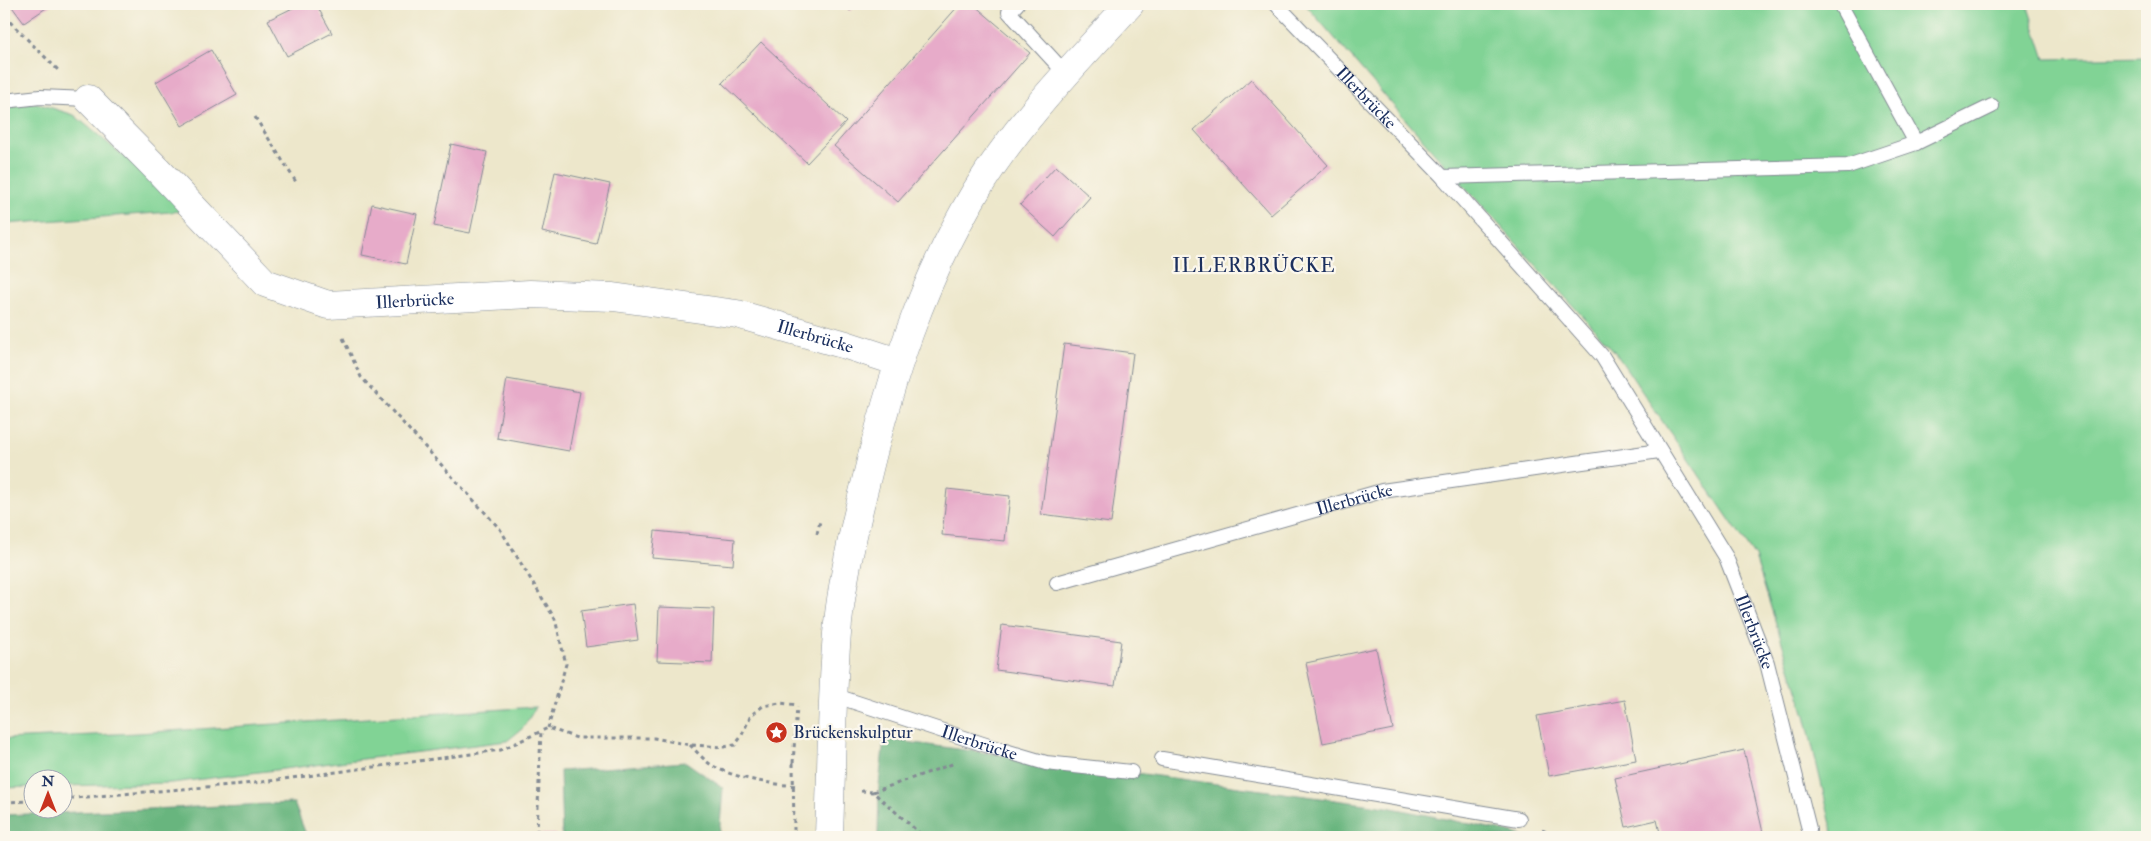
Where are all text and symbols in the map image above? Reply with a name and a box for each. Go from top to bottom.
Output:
street label: Illerbrücke [1331,61,1402,134]
district label: ILLERBRÜCKE [1172,253,1336,278]
street label: Illerbrücke [375,287,455,314]
street label: Illerbrücke [774,314,857,358]
street label: Illerbrücke [1313,478,1395,521]
street label: Illerbrücke [1730,591,1780,672]
place icon: Brückenskulptur [765,720,789,744]
street label: Illerbrücke [938,720,1021,766]
place label: Brückenskulptur [793,721,913,744]
north arrow [22,768,72,818]
text: N [41,773,55,790]

